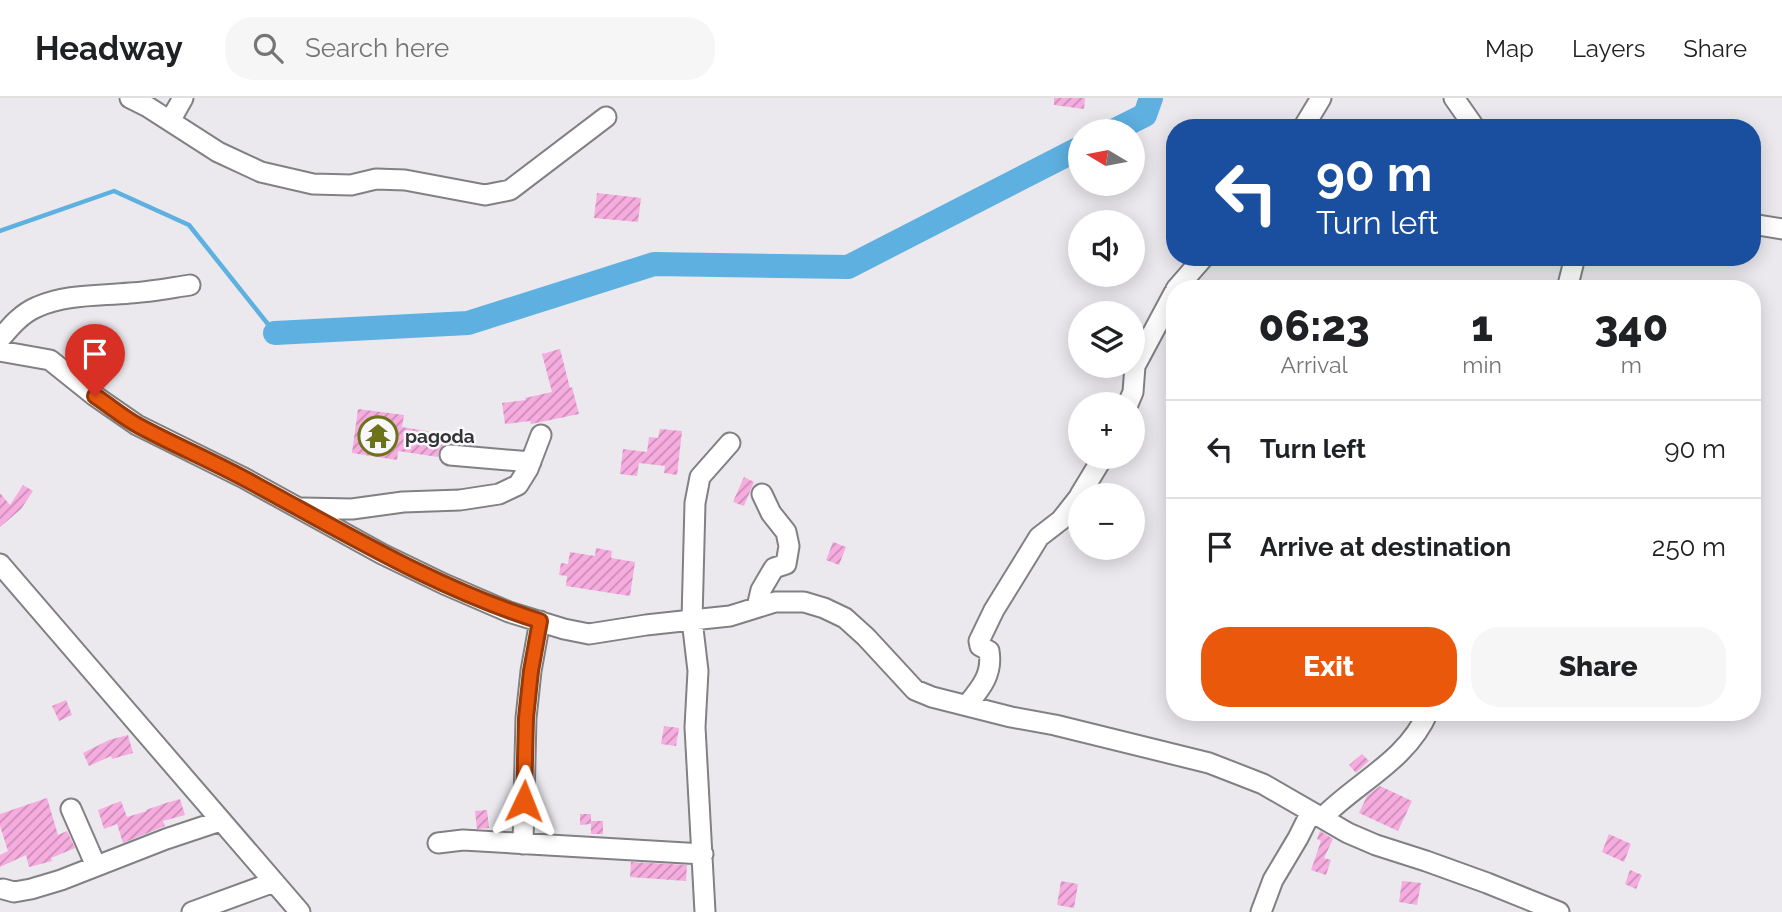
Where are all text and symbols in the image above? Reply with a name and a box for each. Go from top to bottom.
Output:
search box [225,17,715,80]
text: Headway [35,29,183,68]
icon: search [249,29,287,67]
text: Search here [305,33,449,63]
text: Map [1485,34,1534,63]
text: Layers [1572,34,1645,63]
text: Share [1683,34,1747,63]
north arrow [1068,119,1144,196]
map controls [1068,119,1145,560]
text: 90 m [1316,145,1432,202]
icon: left [1201,147,1292,238]
text: Turn left [1316,204,1438,241]
button: sound [1068,210,1145,287]
button: layers [1068,301,1145,378]
text: 06:23 [1259,302,1370,351]
text: 1 [1471,302,1493,351]
text: 340 [1594,302,1668,351]
pin [65,324,125,396]
icon: arrive [76,335,114,373]
text: Arrival [1280,351,1348,378]
text: min [1462,351,1502,378]
text: m [1621,351,1642,378]
button: + [1068,392,1145,469]
temple icon: pagoda [357,415,399,457]
place label: pagoda [405,425,475,447]
icon: left [1201,430,1239,468]
text: Turn left [1260,434,1366,464]
text: 90 m [1664,434,1726,464]
button: − [1068,483,1145,560]
icon: arrive [1201,528,1239,566]
text: Arrive at destination [1260,532,1511,562]
text: 250 m [1652,532,1726,562]
button: Exit [1201,627,1457,707]
button: Share [1471,627,1726,707]
position arrow [487,764,561,838]

